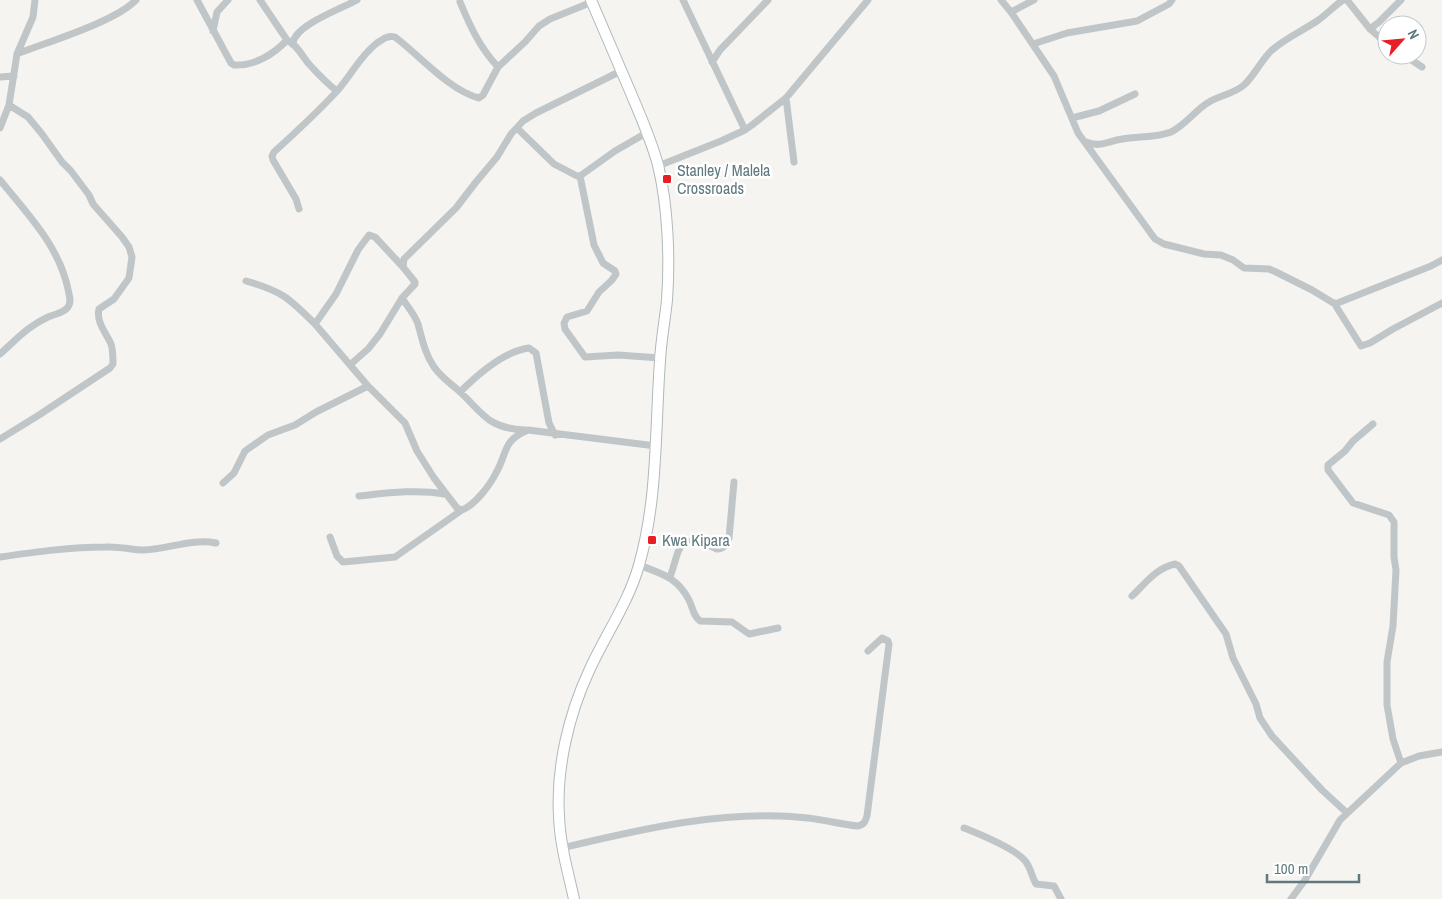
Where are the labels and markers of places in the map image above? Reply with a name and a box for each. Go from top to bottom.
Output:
place label: Stanley / Malela Crossroads [677,159,771,199]
marker: Stanley / Malela Crossroads [661,173,673,185]
place label: Kwa Kipara [662,529,731,551]
marker: Kwa Kipara [646,534,658,546]

